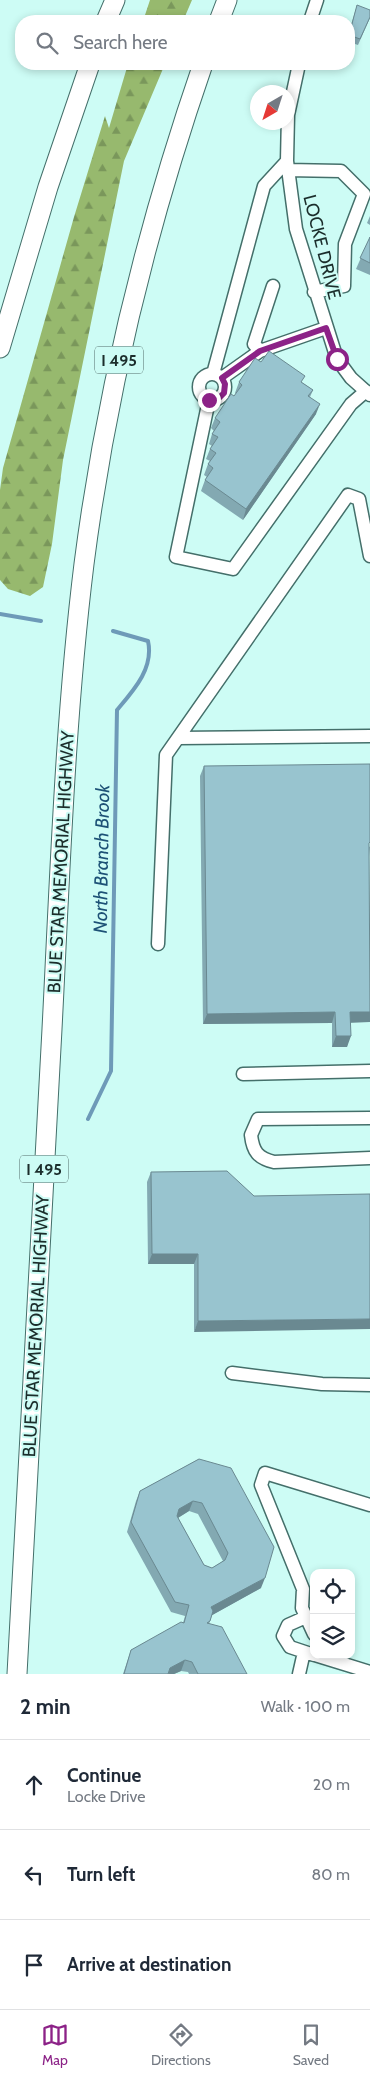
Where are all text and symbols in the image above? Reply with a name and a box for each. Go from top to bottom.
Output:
search box [15,15,355,70]
icon: search [33,29,61,57]
text: Search here [73,31,167,54]
north arrow [250,85,295,130]
street label: LOCKE DRIVE [298,192,346,302]
road number: I 495 [95,346,143,374]
route start [326,348,349,371]
route end [198,389,221,412]
street label: BLUE STAR MEMORIAL HIGHWAY [43,729,79,994]
water label: North Branch Brook [89,784,114,934]
road number: I 495 [20,1156,68,1182]
street label: BLUE STAR MEMORIAL HIGHWAY [18,1193,54,1458]
map controls [310,1569,355,1659]
button: locate [310,1569,355,1614]
button: layers [310,1614,355,1659]
text: 2 min [20,1694,71,1719]
text: Walk · 100 m [261,1697,350,1716]
text: Continue [67,1764,141,1787]
icon: ahead [20,1771,48,1799]
text: 20 m [313,1775,350,1794]
text: Locke Drive [67,1787,145,1806]
icon: left [20,1861,48,1889]
text: Turn left [67,1863,135,1886]
text: 80 m [312,1865,350,1884]
icon: arrive [20,1951,48,1979]
text: Arrive at destination [67,1953,231,1976]
tab: Map [41,2021,69,2069]
tab: Directions [151,2021,211,2069]
tab: Saved [293,2021,329,2069]

